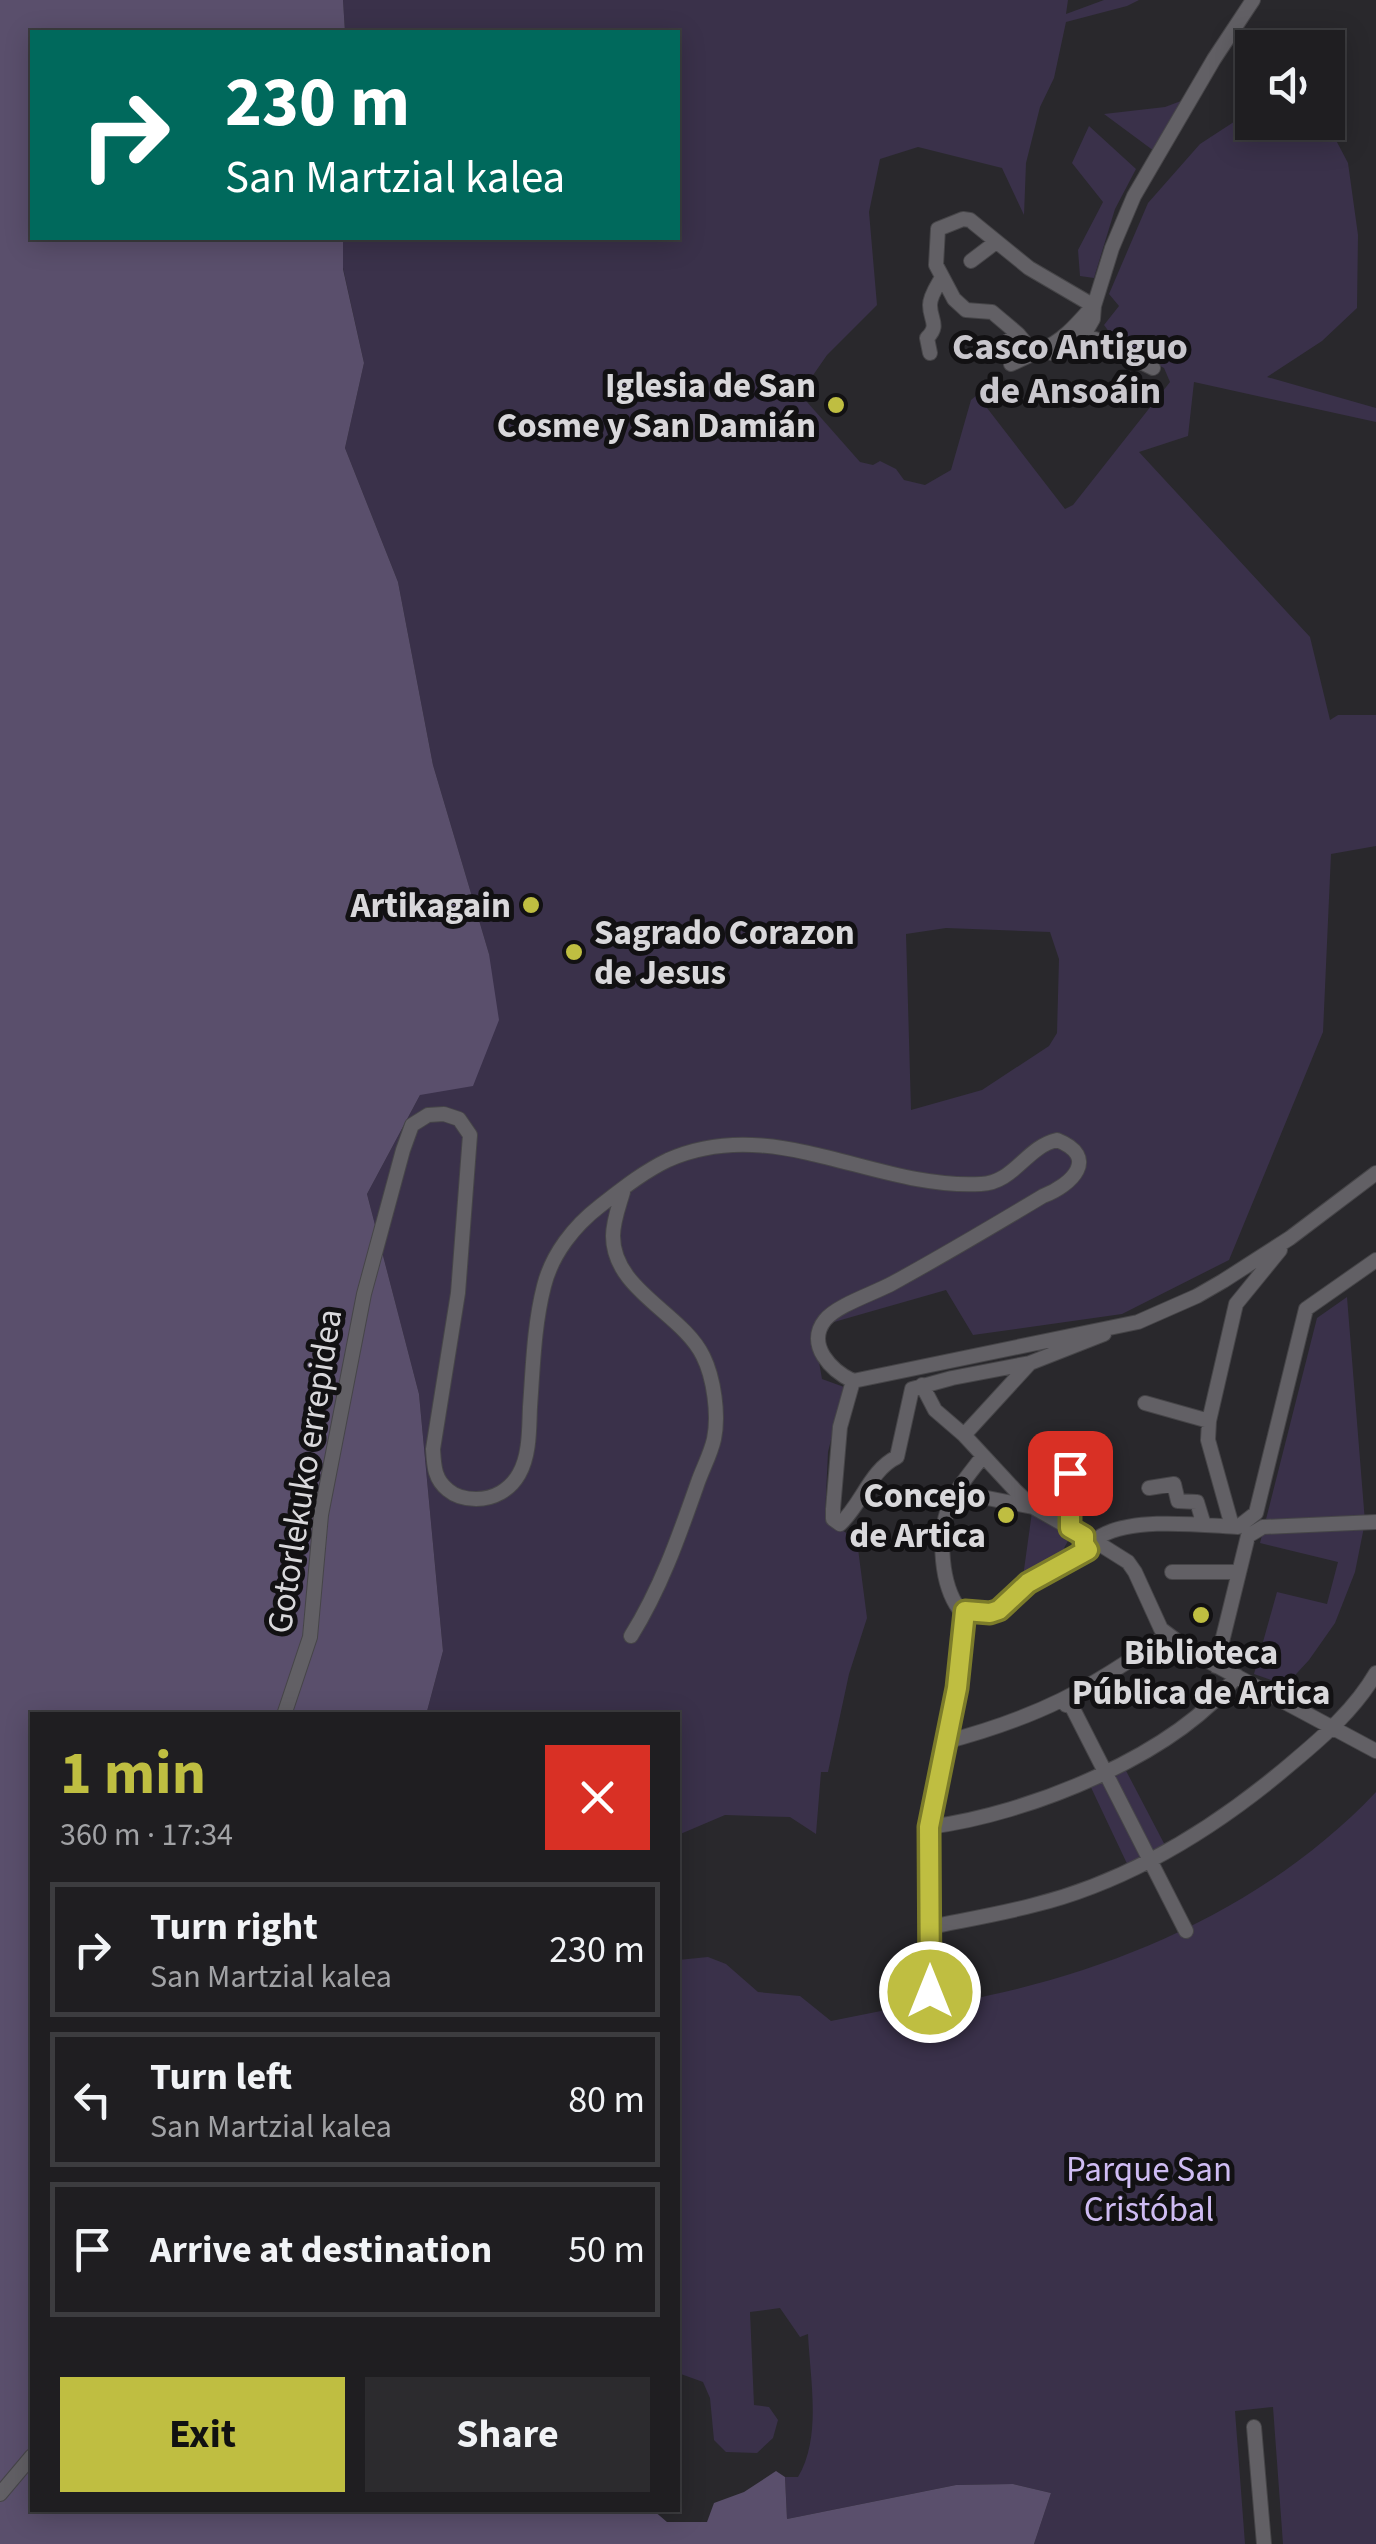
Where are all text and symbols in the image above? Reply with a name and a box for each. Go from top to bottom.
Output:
map controls [1235,30,1345,140]
button: sound [1235,30,1345,140]
text: 230 m [225,53,410,153]
icon: right [60,70,190,200]
text: San Martzial kalea [225,146,565,210]
district label: Casco Antiguo de Ansoáin [952,320,1188,418]
place label: Iglesia de San Cosme y San Damián [497,361,816,451]
marker: Iglesia de San Cosme y San Damián [825,394,847,416]
place label: Artikagain [350,881,511,931]
marker: Artikagain [520,894,542,916]
place label: Sagrado Corazon de Jesus [594,908,855,998]
marker: Sagrado Corazon de Jesus [563,941,585,963]
street label: Gotorlekuko errepidea [255,1305,355,1637]
pin [1028,1431,1113,1516]
icon: arrive [1043,1446,1098,1501]
place label: Concejo de Artica [849,1471,986,1561]
marker: Concejo de Artica [995,1504,1017,1526]
marker: Biblioteca Pública de Artica [1190,1604,1212,1626]
place label: Biblioteca Pública de Artica [1072,1628,1330,1718]
text: 1 min [60,1732,206,1817]
button: close [545,1745,650,1850]
text: 360 m · 17:34 [60,1812,233,1858]
text: Turn right [150,1900,318,1954]
icon: right [65,1922,120,1977]
text: 230 m [549,1923,645,1977]
position arrow [878,1940,982,2044]
text: San Martzial kalea [150,1954,392,2000]
text: Turn left [150,2050,292,2104]
icon: left [65,2072,120,2127]
text: 80 m [568,2073,645,2127]
text: San Martzial kalea [150,2104,392,2150]
park label: Parque San Cristóbal [1066,2145,1232,2235]
icon: arrive [65,2222,120,2277]
text: Arrive at destination [150,2223,492,2277]
text: 50 m [568,2223,645,2277]
button: Exit [60,2377,345,2492]
button: Share [365,2377,650,2492]

